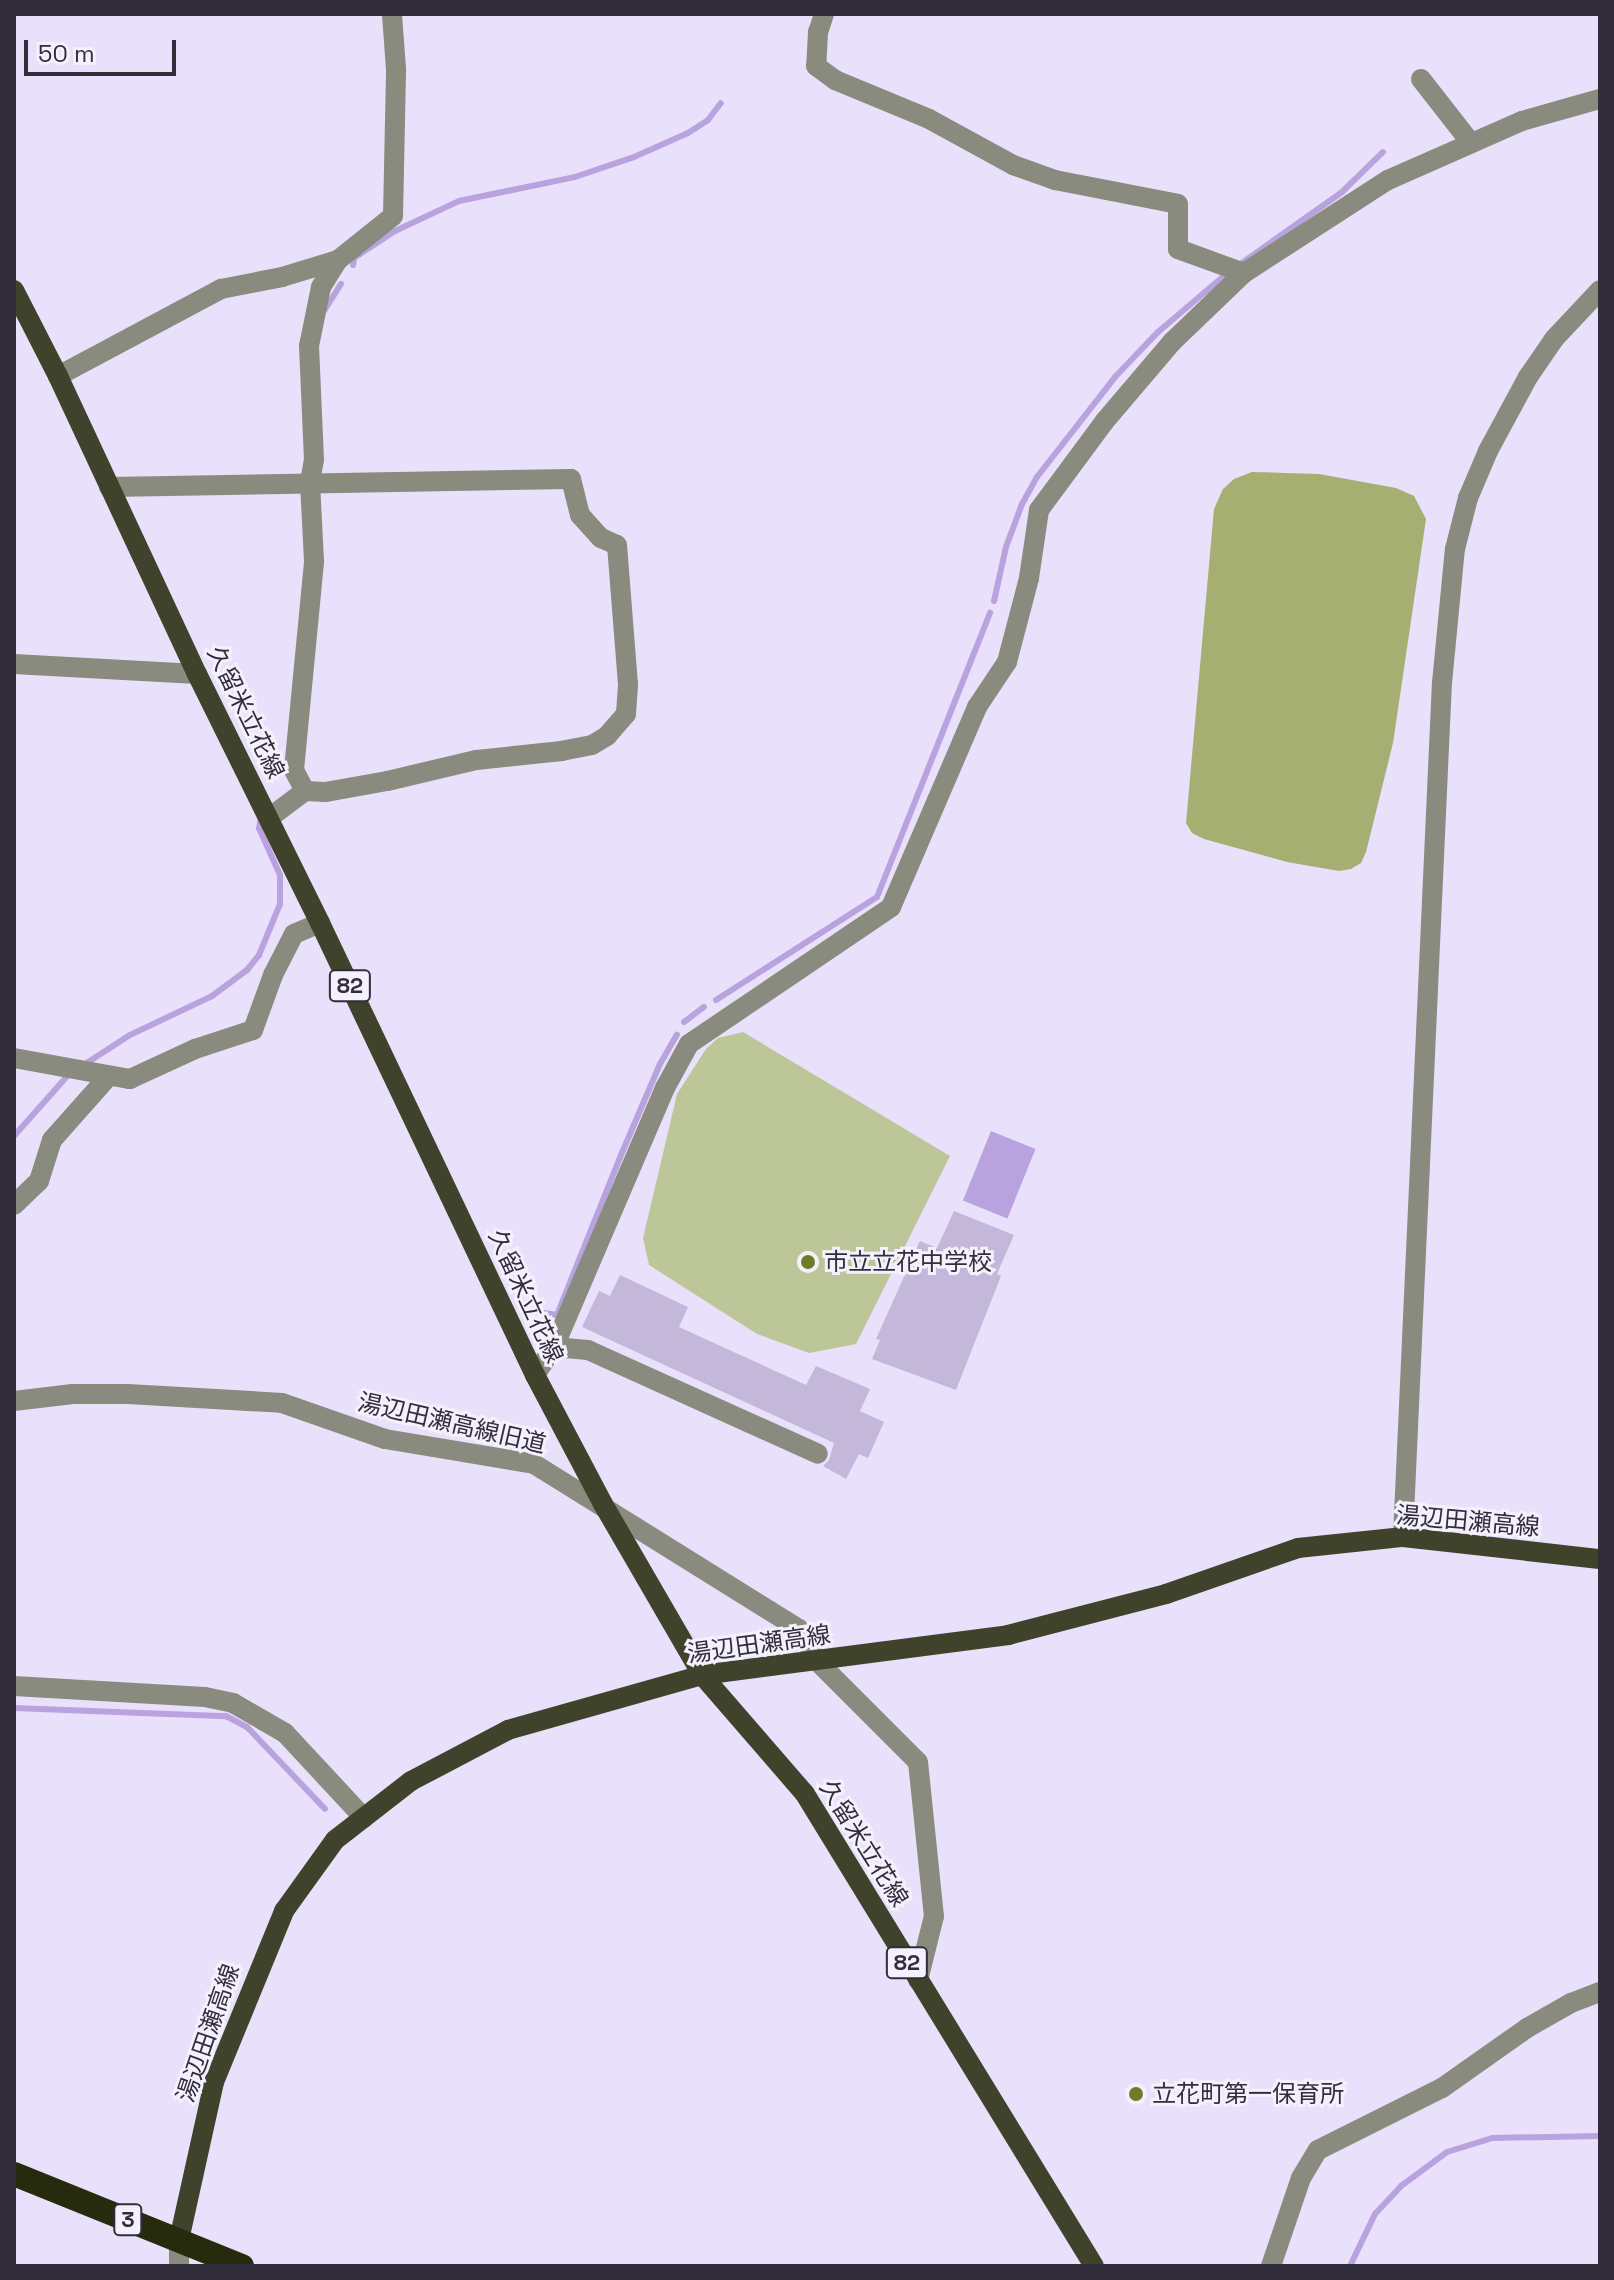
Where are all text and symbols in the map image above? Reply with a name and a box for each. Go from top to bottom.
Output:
scale bar [28,24,180,74]
text: 50 m [38,38,95,69]
street label: 久留米立花線 [201,641,291,783]
road number: 82 [328,968,372,1004]
street label: 久留米立花線 [483,1225,569,1367]
place label: 市立立花中学校 [824,1248,992,1276]
marker: 市立立花中学校 [799,1253,817,1271]
street label: 湯辺田瀬高線旧道 [355,1387,549,1459]
street label: 湯辺田瀬高線 [1395,1500,1541,1542]
street label: 湯辺田瀬高線 [686,1620,832,1668]
street label: 久留米立花線 [814,1774,914,1912]
road number: 82 [885,1945,929,1981]
street label: 湯辺田瀬高線 [171,1960,245,2106]
place label: 立花町第一保育所 [1152,2080,1344,2108]
marker: 立花町第一保育所 [1127,2085,1145,2103]
road number: 3 [112,2202,144,2238]

